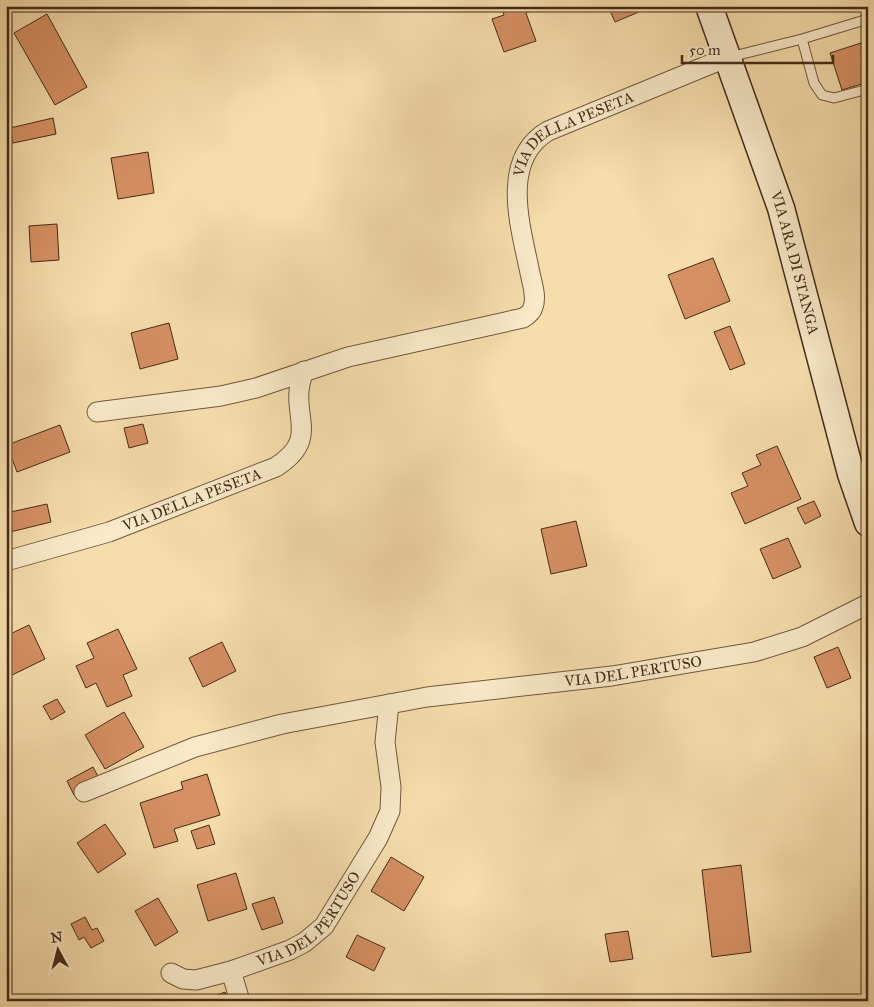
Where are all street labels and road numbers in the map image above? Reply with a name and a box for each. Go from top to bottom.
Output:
street label: VIA DELLA PESETA [509,88,636,179]
street label: VIA ARA DI STANGA [766,188,823,337]
street label: VIA DELLA PESETA [119,465,264,535]
street label: VIA DEL PERTUSO [562,652,703,690]
street label: VIA DEL PERTUSO [253,868,364,970]

